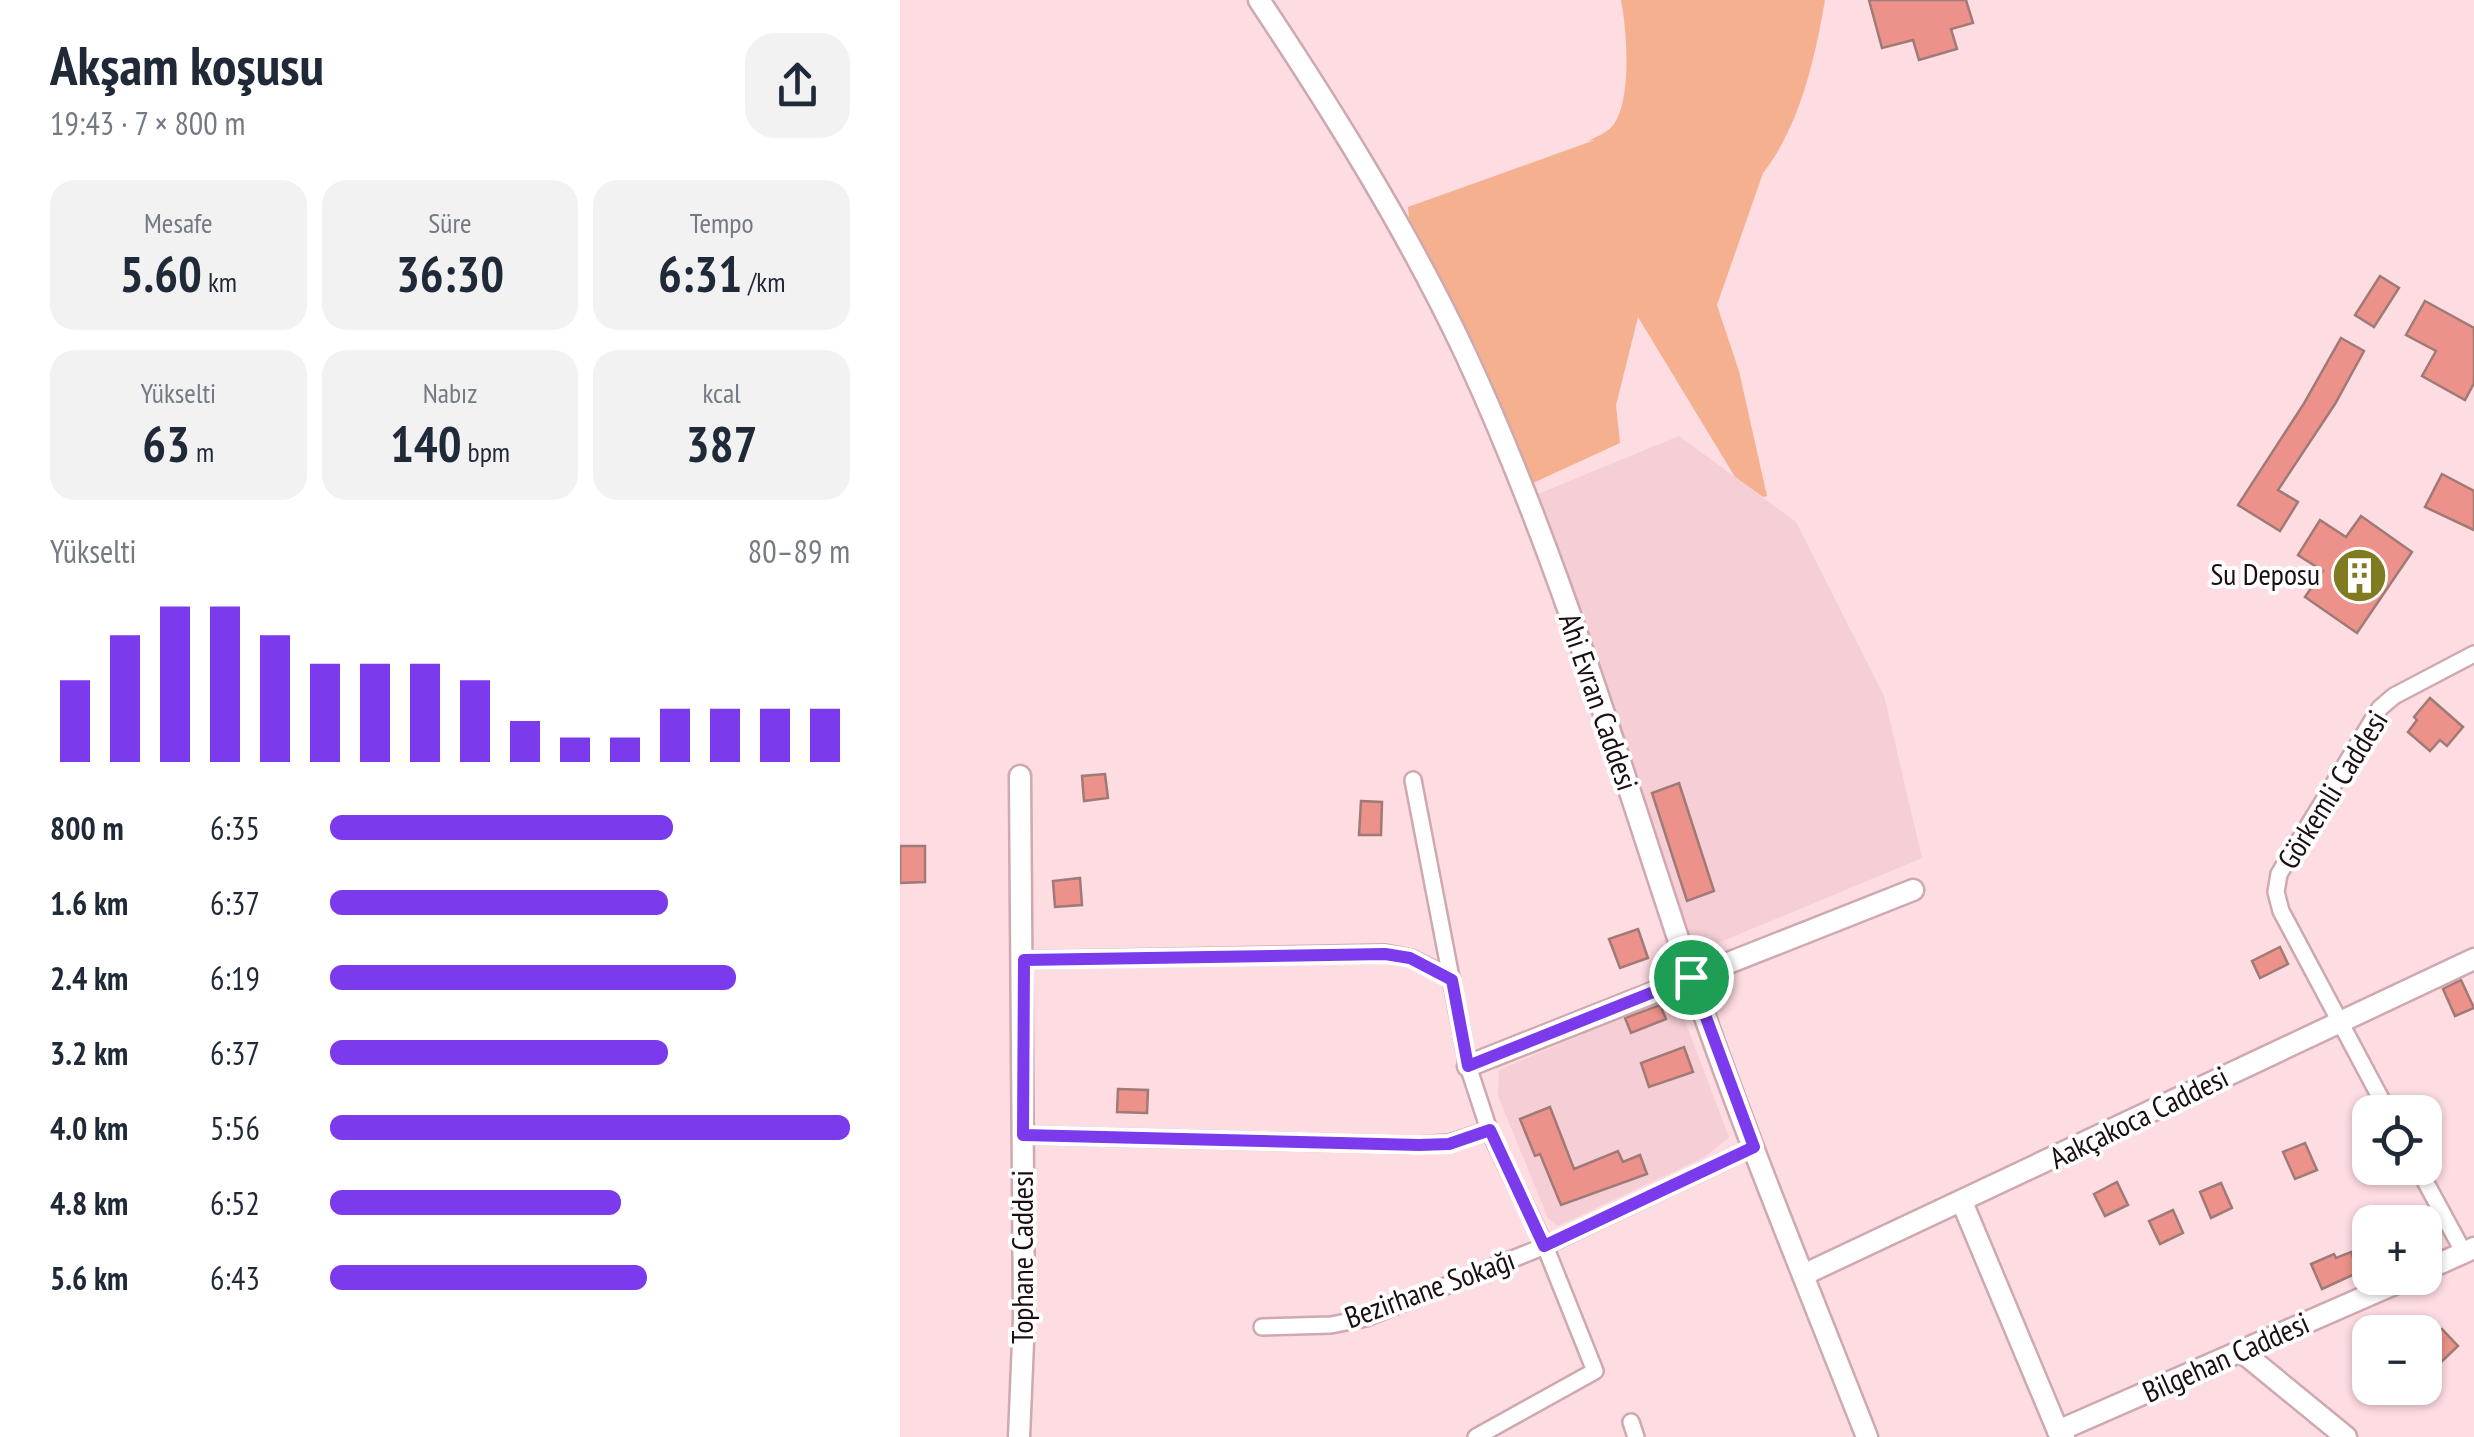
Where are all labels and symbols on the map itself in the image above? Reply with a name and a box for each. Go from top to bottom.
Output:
building icon: Su Deposu [2329,545,2389,605]
place label: Su Deposu [2210,554,2320,593]
street label: Ahi Evran Caddesi [1551,608,1648,795]
street label: Görkemli Caddesi [2268,703,2396,876]
pin [1649,935,1734,1020]
street label: Aakçakoca Caddesi [2043,1057,2234,1177]
street label: Tophane Caddesi [1002,1170,1041,1344]
street label: Bezirhane Sokağı [1339,1239,1520,1336]
street label: Bilgehan Caddesi [2136,1303,2315,1411]

